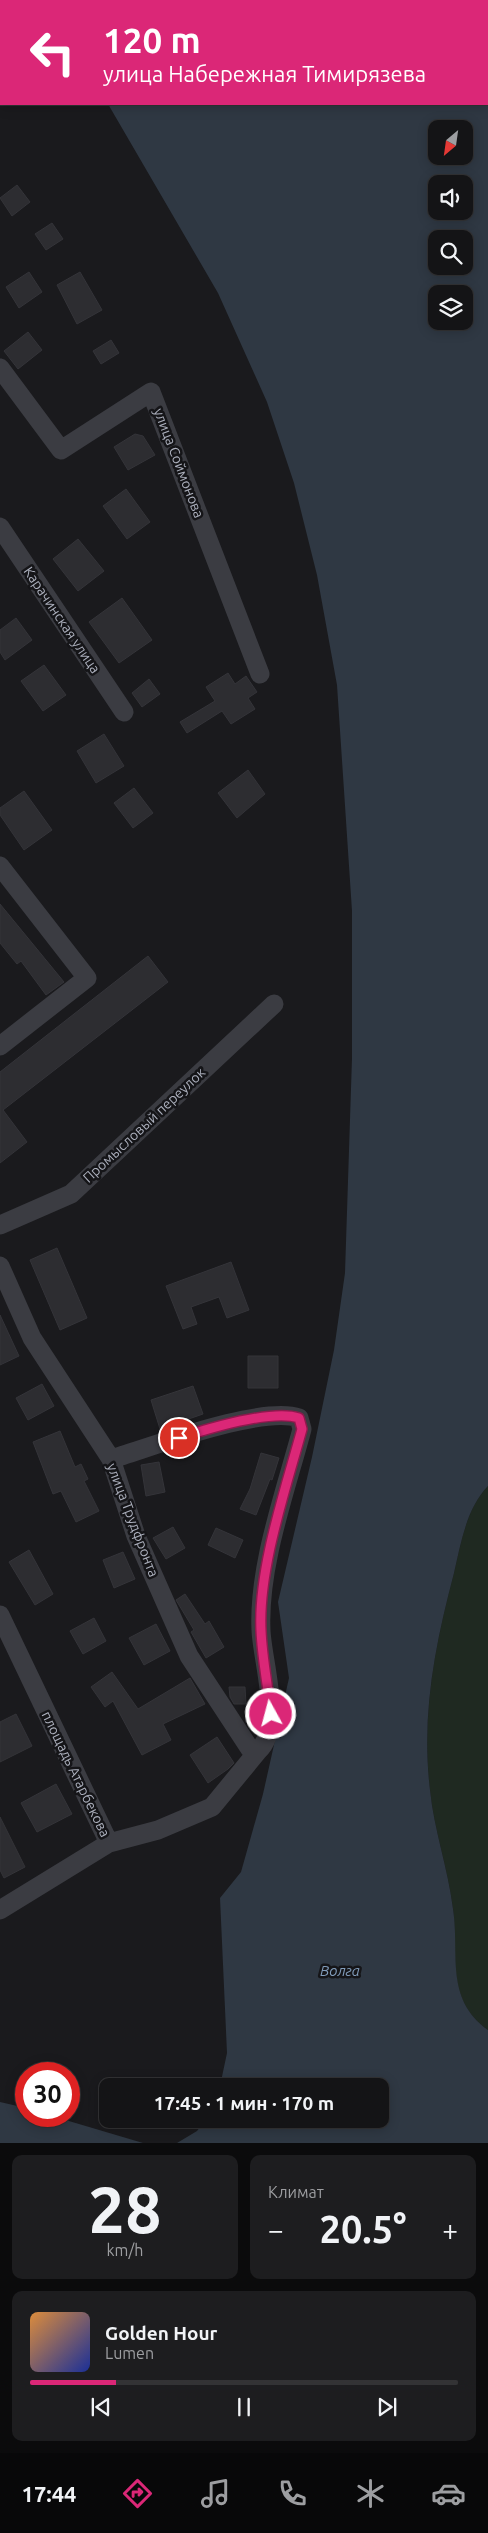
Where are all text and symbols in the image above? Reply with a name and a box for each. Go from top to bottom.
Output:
icon: left [20,20,85,85]
text: 120 m [103,20,201,60]
text: улица Набережная Тимирязева [103,61,426,86]
north arrow [428,120,472,165]
map controls [428,120,473,330]
button: sound [428,175,473,220]
button: search [428,230,473,275]
button: layers [428,285,473,330]
street label: улица Соймонова [151,406,207,520]
street label: Карачинская улица [20,564,104,676]
street label: Промысловый переулок [80,1064,208,1186]
pin [158,1417,200,1459]
icon: arrive [165,1424,193,1452]
street label: улица Трудфронта [104,1461,162,1579]
position arrow [244,1687,296,1739]
street label: площадь Атарбекова [39,1708,113,1840]
water label: Волга [320,1962,360,1979]
speed limit sign: 30 [15,2062,80,2127]
text: 17:45 · 1 мин · 170 m [154,2092,334,2114]
text: 28 [88,2172,162,2245]
text: Климат [268,2183,324,2201]
text: 20.5° [319,2208,407,2250]
text: − [268,2214,284,2245]
text: + [442,2214,458,2245]
text: km/h [107,2241,143,2259]
text: Golden Hour [105,2322,217,2344]
text: Lumen [105,2344,154,2362]
icon: previous [87,2393,115,2421]
icon: pause [230,2393,258,2421]
icon: next [373,2393,401,2421]
icon: directions [120,2476,155,2511]
icon: music [198,2476,233,2511]
icon: phone [275,2476,310,2511]
icon: climate [353,2476,388,2511]
icon: car [431,2476,466,2511]
text: 17:44 [21,2481,77,2506]

